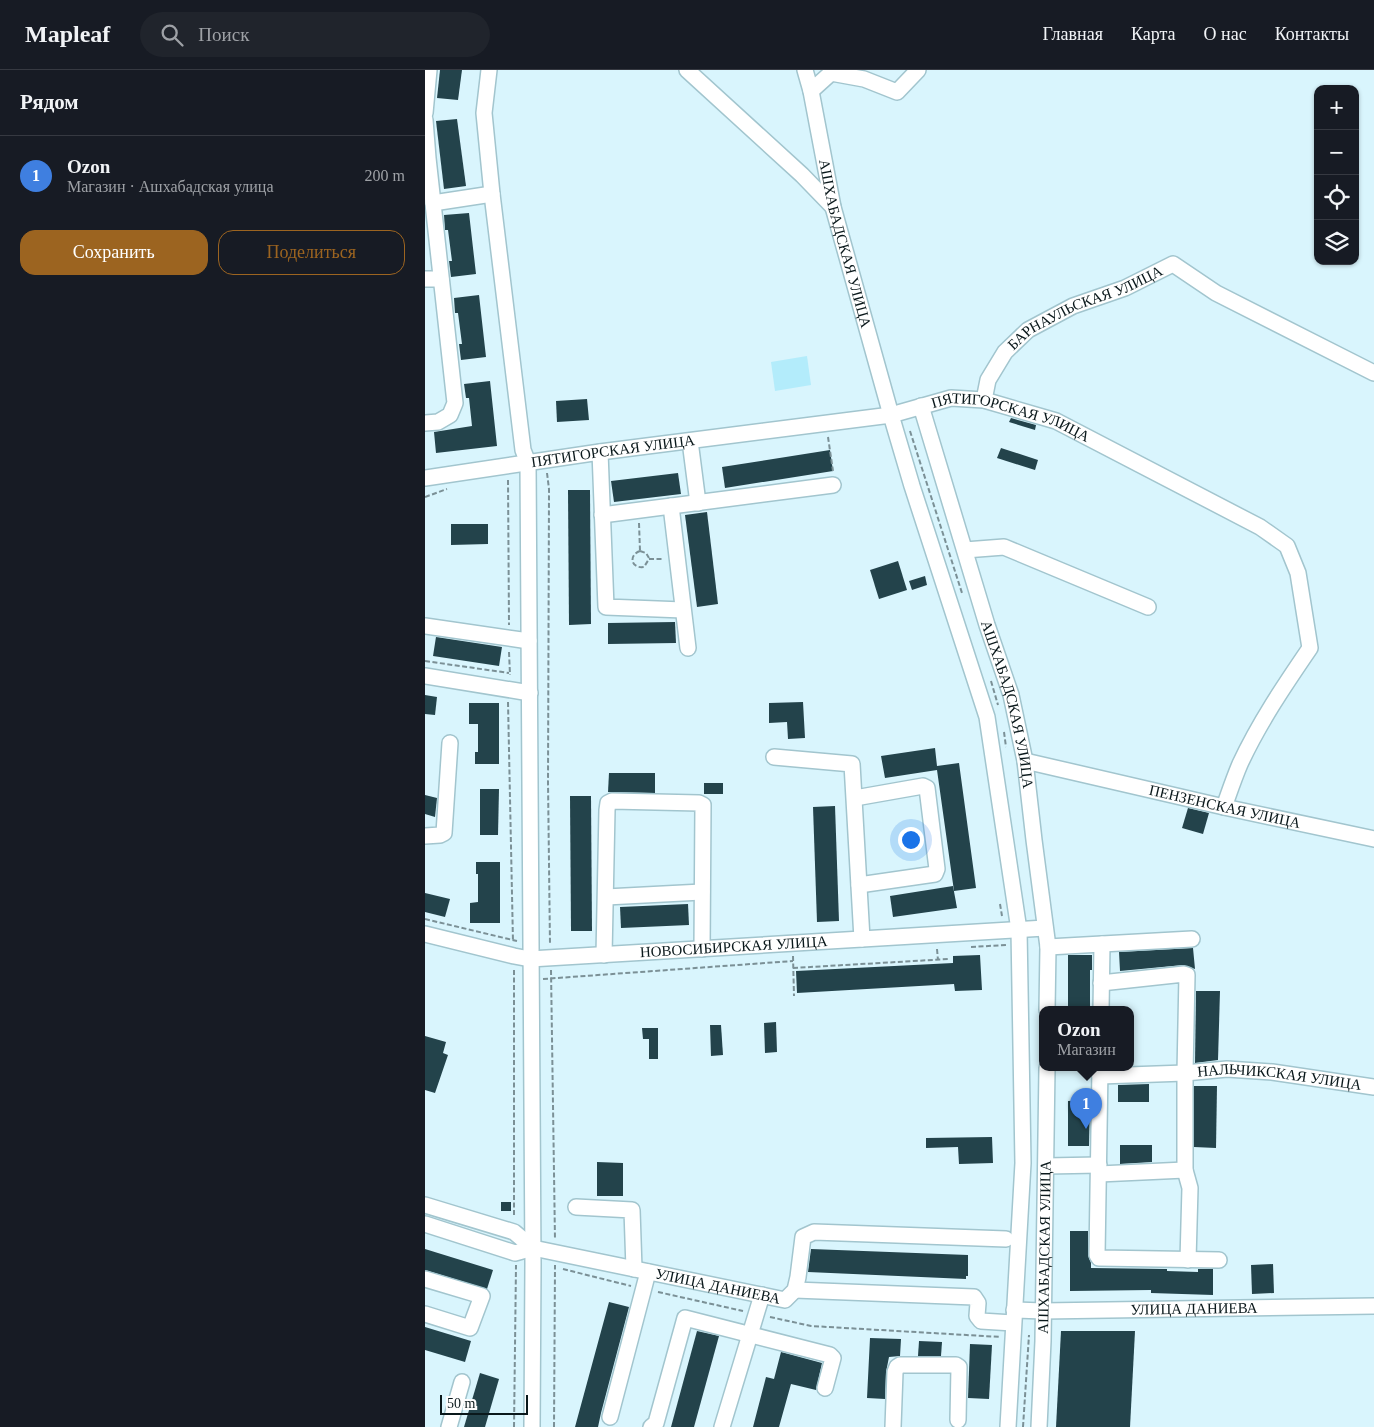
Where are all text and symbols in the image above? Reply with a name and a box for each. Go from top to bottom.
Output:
search box [140,12,490,57]
text: Mapleaf [25,21,110,47]
icon: search [158,21,186,49]
text: Поиск [198,24,249,45]
text: Главная [1043,24,1103,44]
text: Карта [1131,24,1176,44]
text: О нас [1204,24,1247,44]
text: Контакты [1275,24,1349,44]
map controls [1314,85,1359,265]
button: + [1314,85,1359,130]
text: Рядом [20,90,79,114]
button: − [1314,130,1359,175]
text: Ozon [67,156,110,177]
street label: АШХАБАДСКАЯ УЛИЦА [816,158,874,330]
text: 1 [32,167,40,184]
text: 200 m [365,167,405,184]
button: locate [1314,175,1359,220]
text: Магазин · Ашхабадская улица [67,178,274,195]
button: layers [1314,220,1359,265]
button: Сохранить [20,230,208,275]
button: Поделиться [218,230,405,275]
street label: БАРНАУЛЬСКАЯ УЛИЦА [1005,263,1165,353]
street label: ПЯТИГОРСКАЯ УЛИЦА [930,390,1092,445]
street label: ПЯТИГОРСКАЯ УЛИЦА [530,432,696,470]
street label: АШХАБАДСКАЯ УЛИЦА [978,618,1036,789]
street label: ПЕНЗЕНСКАЯ УЛИЦА [1148,782,1302,831]
your location [898,827,924,853]
street label: НОВОСИБИРСКАЯ УЛИЦА [639,933,828,960]
popup [1039,1006,1134,1071]
text: Ozon [1057,1019,1101,1040]
text: Магазин [1057,1041,1116,1058]
street label: НАЛЬЧИКСКАЯ УЛИЦА [1196,1061,1363,1093]
pin: 1 [1070,1088,1102,1129]
street label: АШХАБАДСКАЯ УЛИЦА [1035,1160,1054,1334]
street label: УЛИЦА ДАНИЕВА [654,1265,782,1307]
street label: УЛИЦА ДАНИЕВА [1130,1300,1258,1318]
scale bar [440,1392,527,1415]
text: 50 m [447,1396,475,1411]

